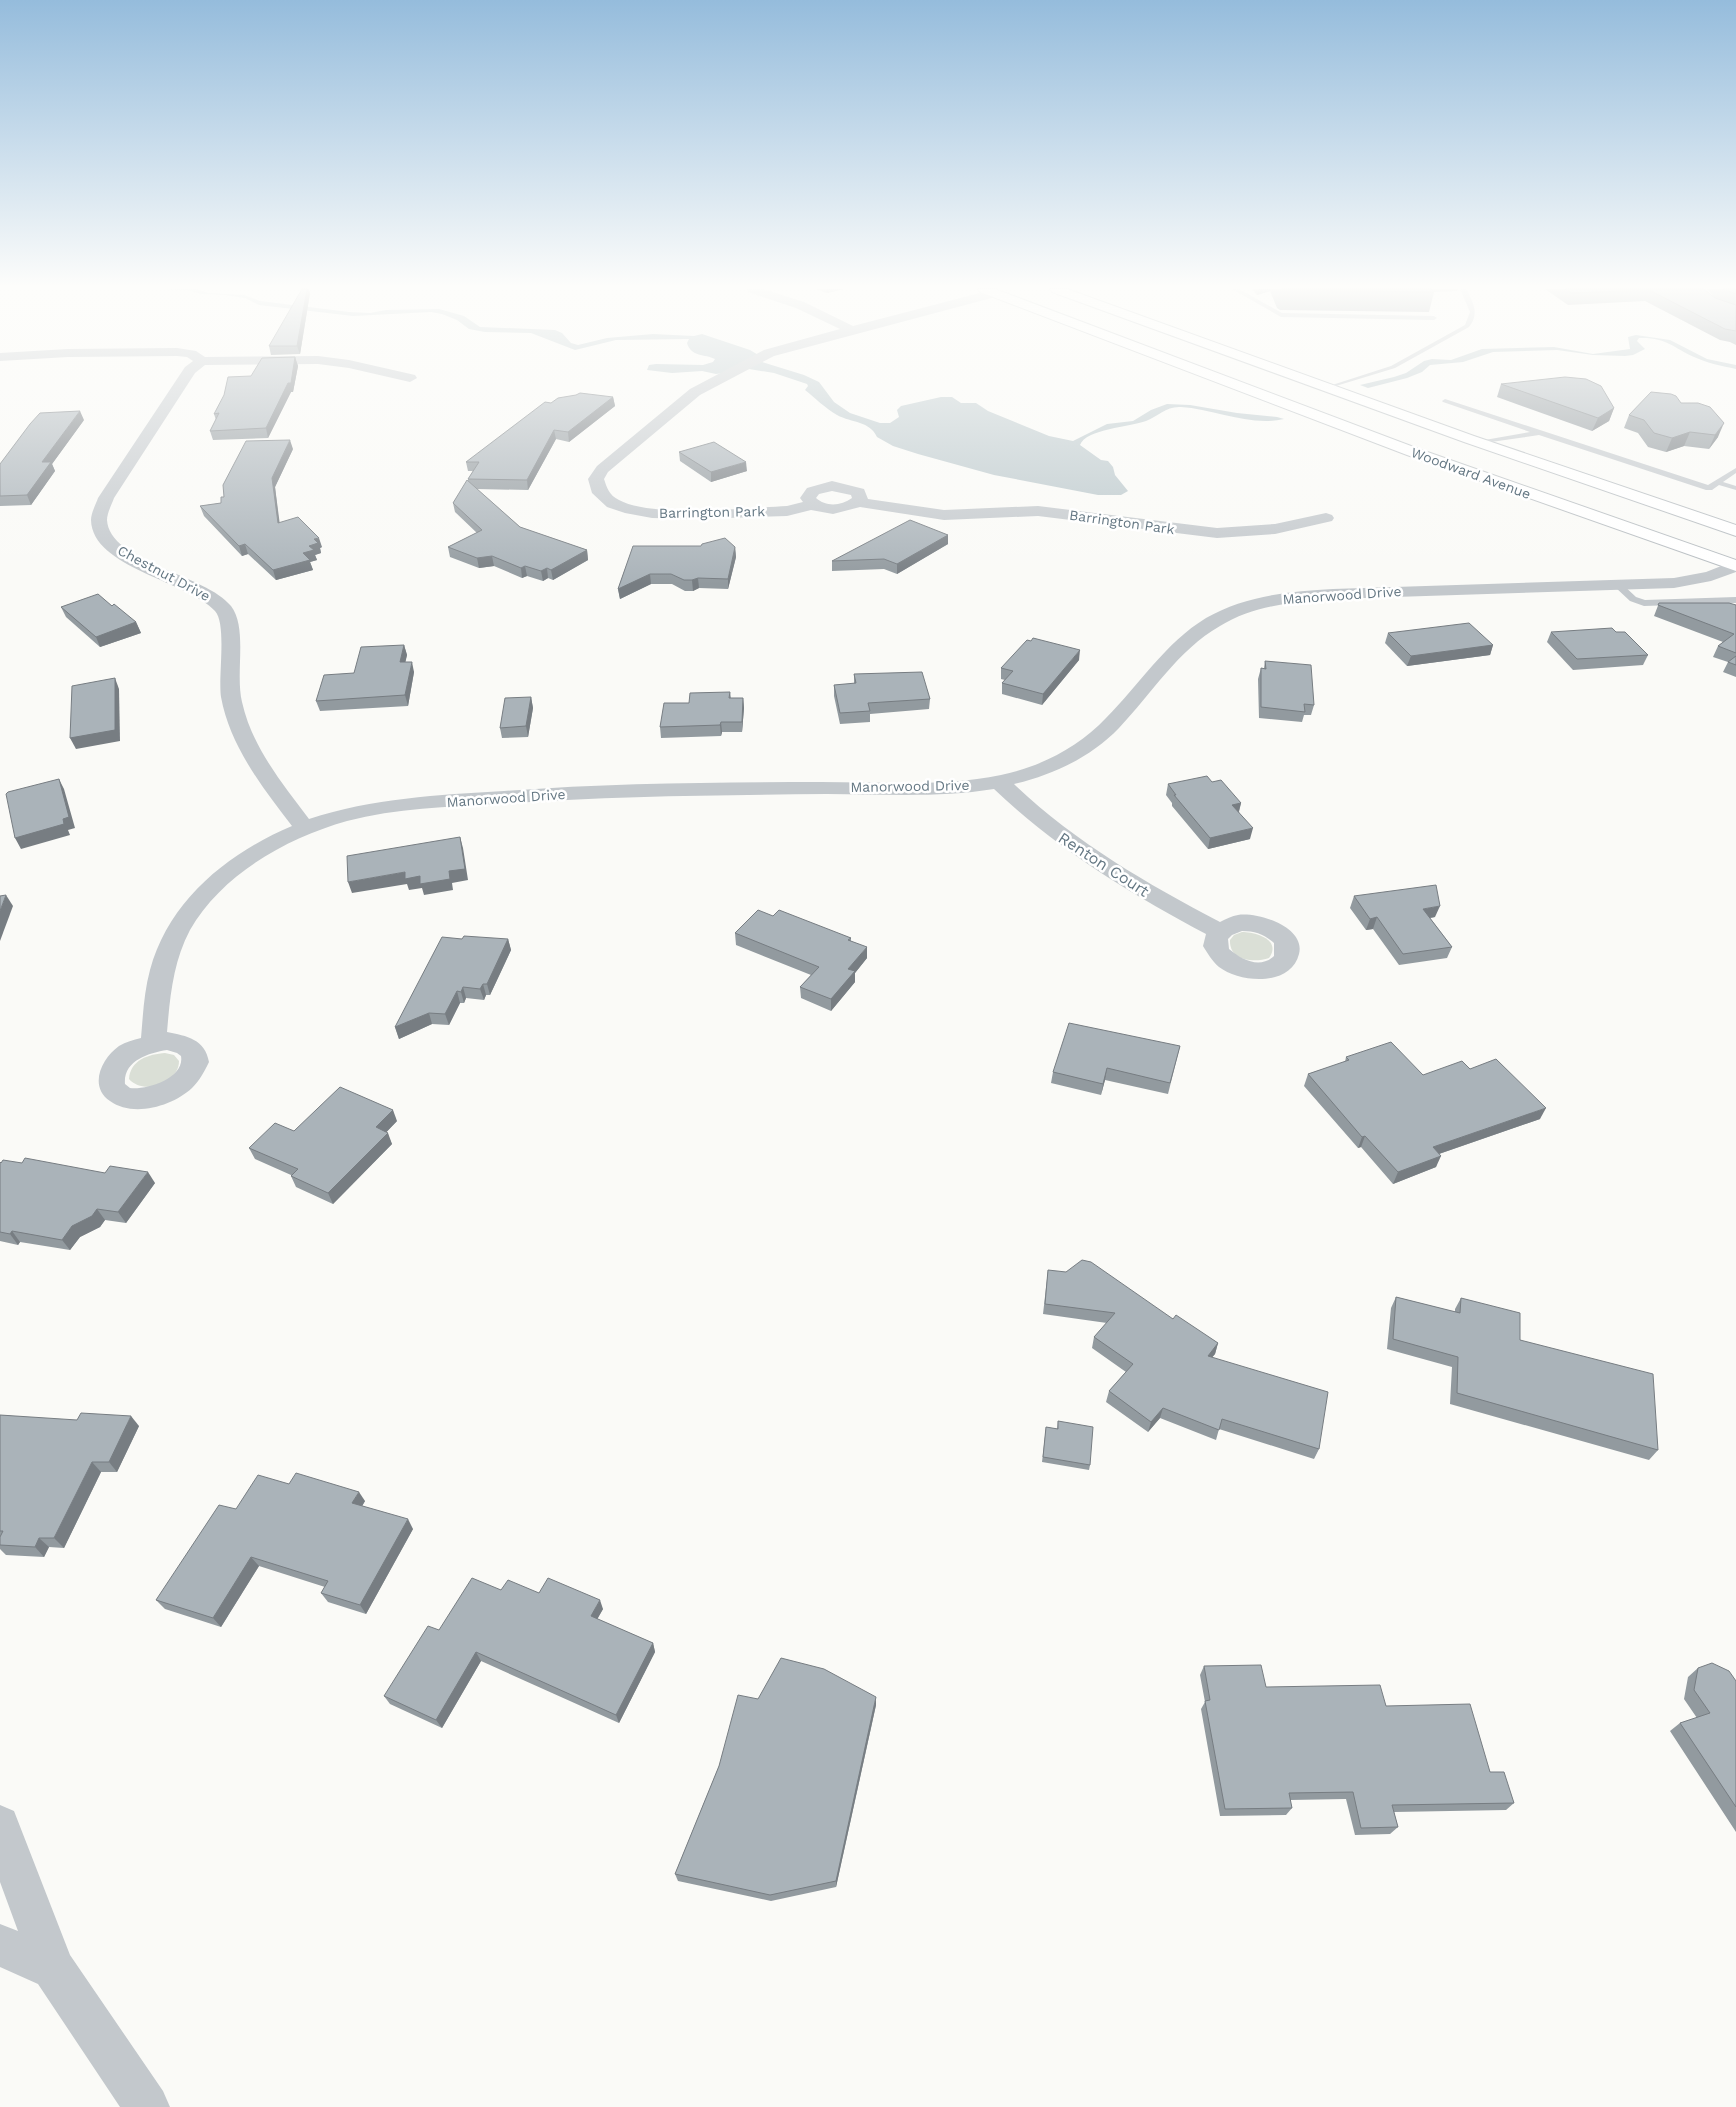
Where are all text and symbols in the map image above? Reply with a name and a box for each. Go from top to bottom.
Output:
street label: Woodward Avenue [1409,444,1533,502]
street label: Barrington Park [659,503,765,521]
street label: Barrington Park [1068,507,1176,537]
street label: Chestnut Drive [115,542,213,604]
street label: Manorwood Drive [1282,583,1402,607]
street label: Manorwood Drive [850,777,970,795]
street label: Manorwood Drive [446,786,566,810]
street label: Renton Court [1055,828,1153,901]

